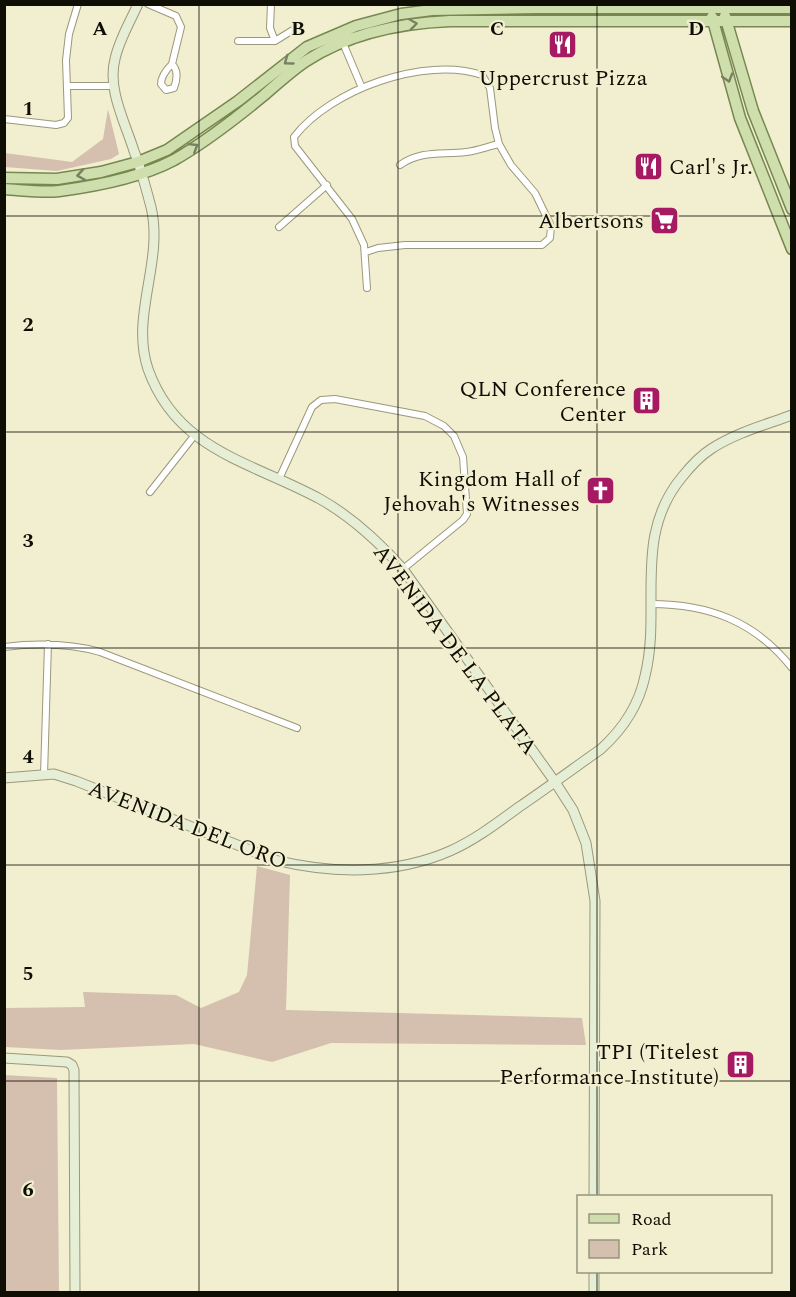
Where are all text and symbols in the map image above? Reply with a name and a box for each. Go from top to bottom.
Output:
text: A [92,14,108,44]
text: B [291,14,305,44]
text: C [490,14,504,44]
text: D [688,14,704,44]
one-way arrow [408,19,417,31]
restaurant icon: Uppercrust Pizza [547,29,579,61]
one-way arrow [283,54,294,65]
place label: Uppercrust Pizza [479,62,648,95]
one-way arrow [721,72,733,83]
text: 1 [22,94,34,124]
one-way arrow [188,143,198,155]
restaurant icon: Carl's Jr. [632,150,664,182]
place label: Carl's Jr. [669,151,753,184]
one-way arrow [77,168,87,181]
supermarket icon: Albertsons [649,204,681,236]
place label: Albertsons [538,205,644,238]
text: 2 [22,310,34,340]
place label: QLN Conference Center [459,373,626,431]
building icon: QLN Conference Center [631,385,663,417]
place label: Kingdom Hall of Jehovah's Witnesses [383,463,581,521]
church icon: Kingdom Hall of Jehovah's Witnesses [585,475,617,507]
text: 3 [22,526,34,556]
street label: AVENIDA DE LA PLATA [365,538,545,762]
text: 4 [22,742,34,772]
street label: AVENIDA DEL ORO [83,772,292,879]
text: 5 [22,959,34,989]
place label: TPI (Titelest Performance Institute) [499,1036,719,1094]
building icon: TPI (Titelest Performance Institute) [724,1048,756,1080]
text: 6 [22,1175,34,1205]
legend [577,1195,772,1273]
text: Road [631,1206,672,1233]
text: Park [631,1236,668,1263]

